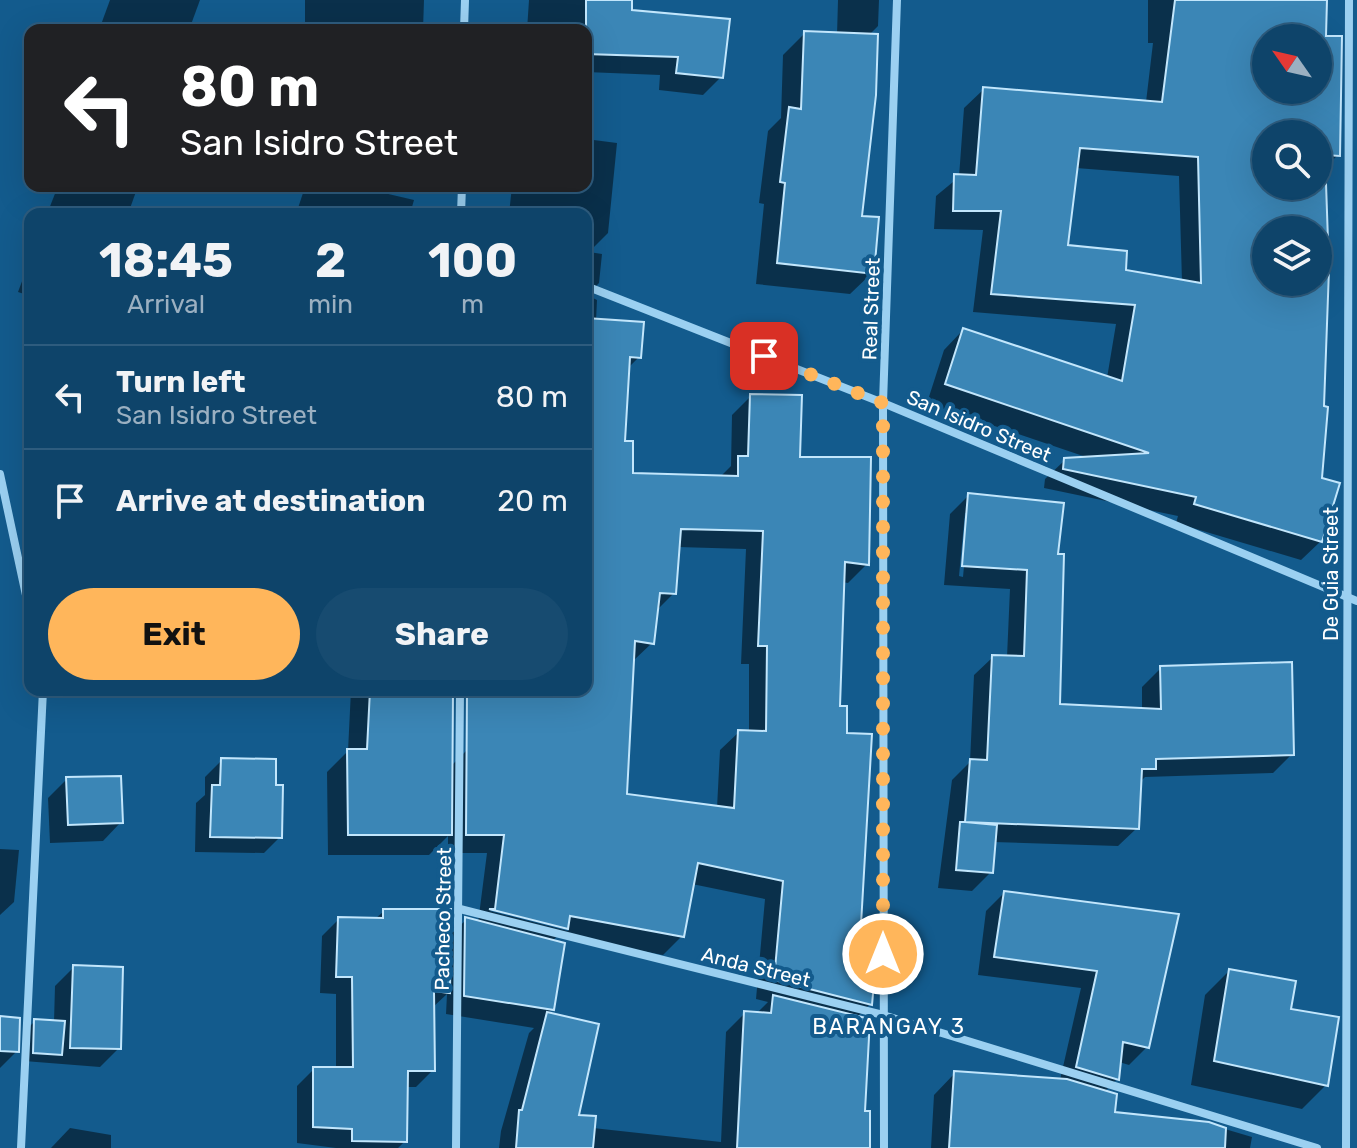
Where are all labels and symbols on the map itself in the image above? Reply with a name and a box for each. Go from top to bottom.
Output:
north arrow [1252,24,1332,104]
street label: Real Street [857,257,885,361]
pin [730,322,798,390]
street label: San Isidro Street [903,385,1055,467]
street label: De Guia Street [1319,507,1343,641]
street label: Pacheco Street [430,847,456,991]
position arrow [841,912,925,996]
street label: Anda Street [699,942,813,992]
district label: BARANGAY 3 [812,1013,966,1040]

